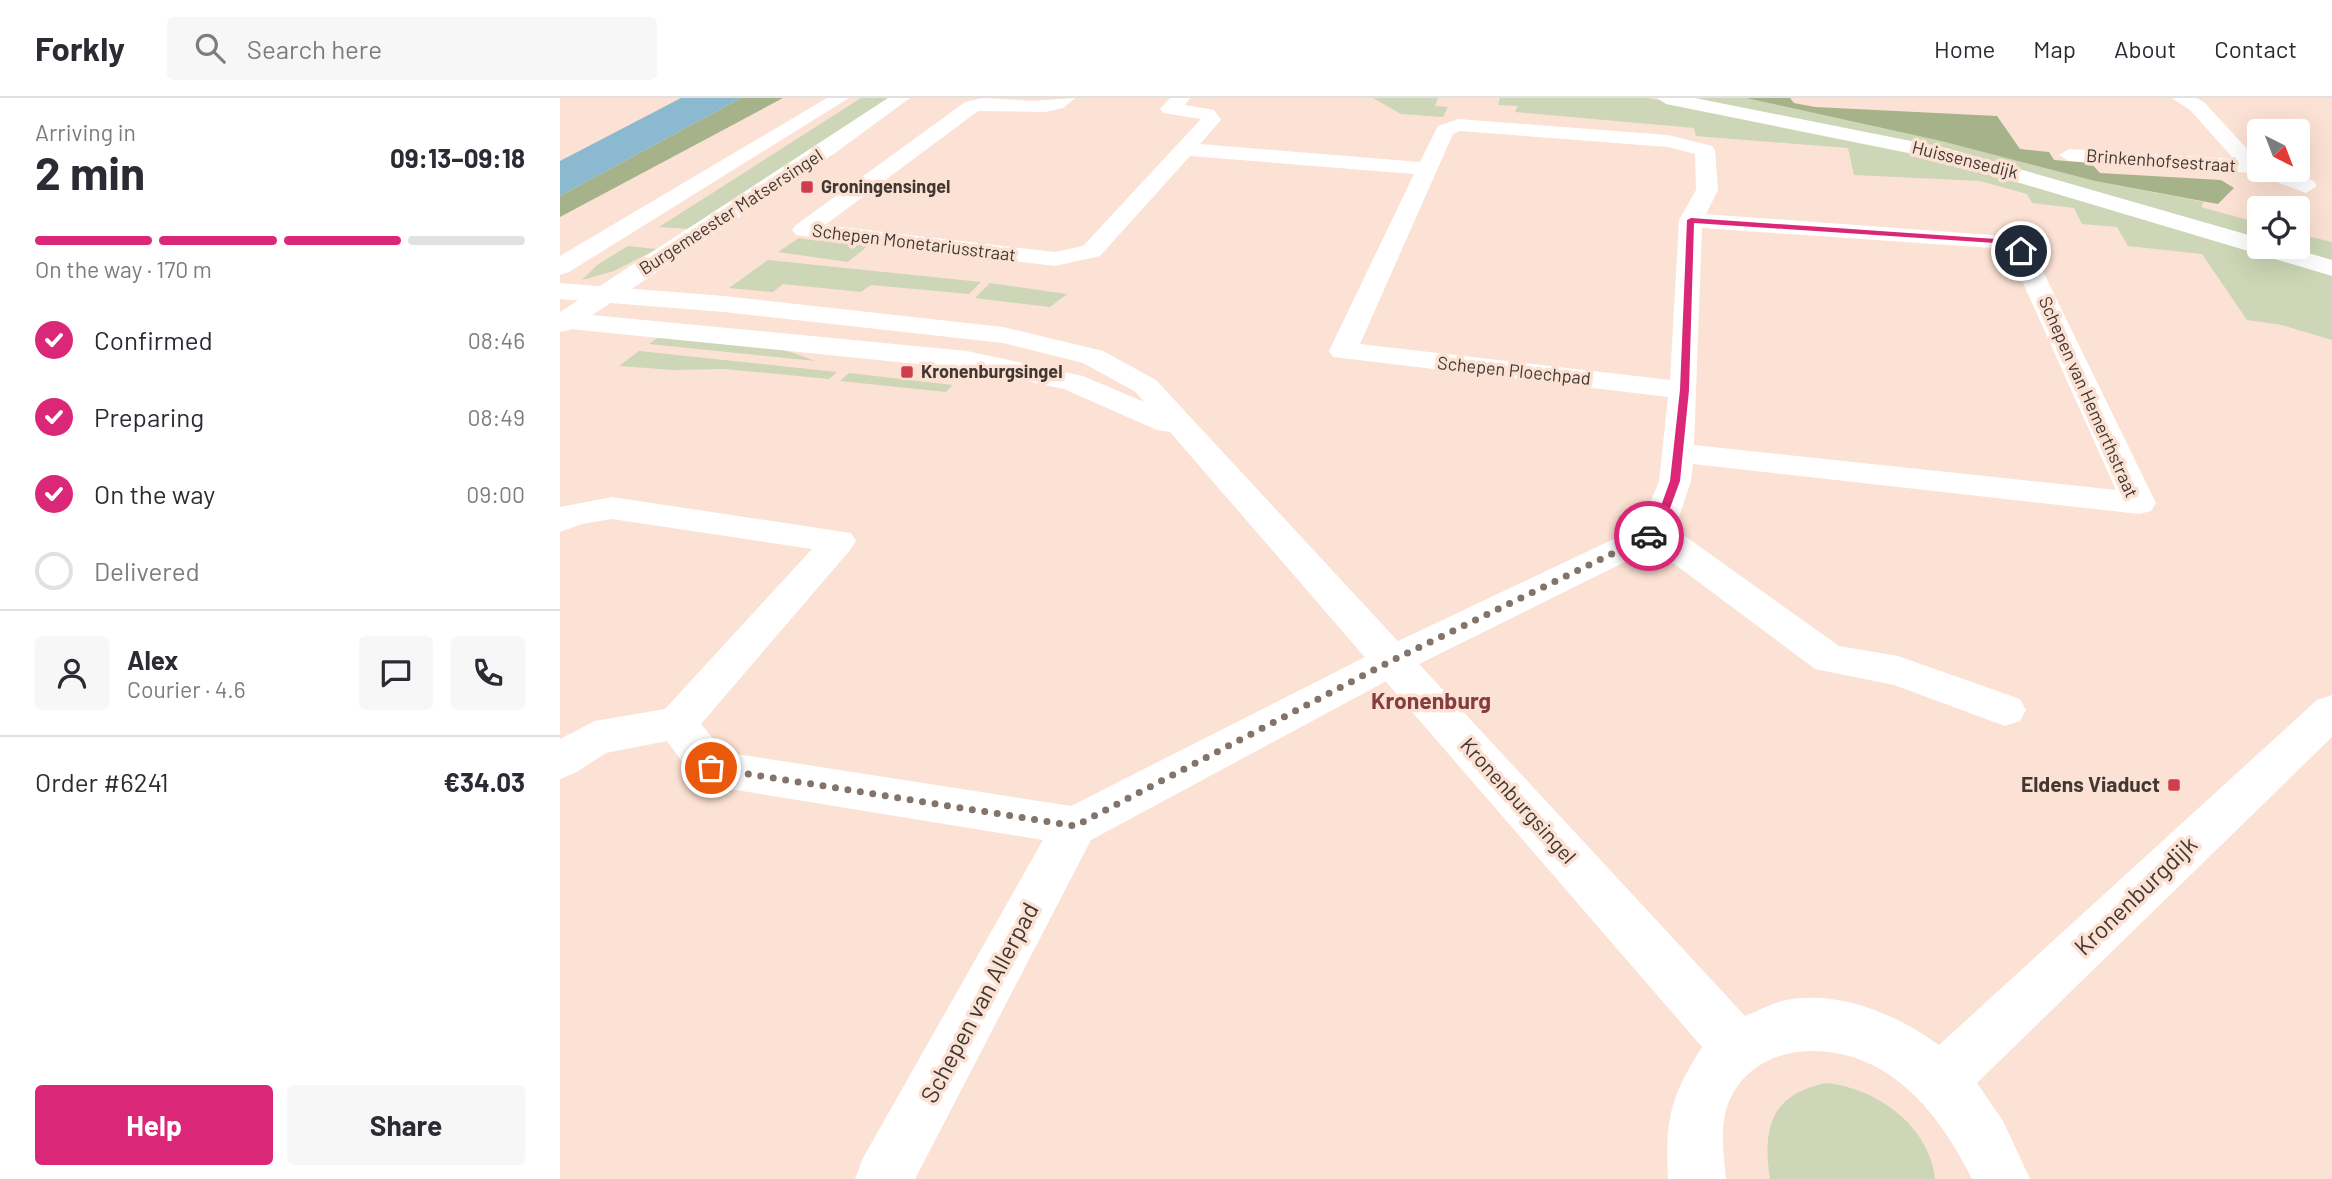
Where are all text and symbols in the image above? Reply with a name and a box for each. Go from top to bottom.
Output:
search box [167,17,657,80]
text: Forkly [35,28,125,68]
icon: search [191,29,229,67]
text: Search here [247,33,382,64]
text: Home [1934,34,1995,63]
text: Map [2033,34,2076,63]
text: About [2114,34,2176,63]
text: Contact [2214,34,2297,63]
text: Arriving in [35,118,136,146]
north arrow [2247,119,2310,182]
map controls [2247,119,2310,259]
street label: Huissensedijk [1910,135,2021,183]
text: 09:13–09:18 [390,142,525,173]
text: 2 min [35,144,145,199]
street label: Burgemeester Matsersingel [635,144,826,279]
street label: Brinkenhofsestraat [2085,144,2237,176]
place label: Groningensingel [821,175,950,197]
marker: Groningensingel [799,179,815,195]
button: locate [2247,196,2310,259]
street label: Schepen Monetariusstraat [811,219,1017,265]
pin [1991,221,2051,281]
icon: home [2002,232,2040,270]
text: On the way · 170 m [35,255,212,283]
street label: Schepen van Hemerthstraat [2035,293,2143,501]
icon: check [35,321,73,359]
text: Confirmed [94,324,213,355]
text: 08:46 [468,326,525,354]
street label: Schepen Ploechpad [1436,351,1592,389]
place label: Kronenburgsingel [921,360,1063,382]
marker: Kronenburgsingel [899,364,915,380]
icon: check [35,398,73,436]
text: Preparing [94,401,204,432]
text: 08:49 [468,403,525,431]
icon: check [35,475,73,513]
text: On the way [94,478,215,509]
text: 09:00 [466,480,525,508]
courier [1614,501,1684,571]
icon: car [1630,517,1668,555]
text: Delivered [94,555,200,586]
button: person [35,636,109,710]
button: chat [359,636,433,710]
button: phone [451,636,525,710]
text: Alex [127,644,178,675]
text: Courier · 4.6 [127,675,246,703]
district label: Kronenburg [1371,686,1491,714]
street label: Kronenburgsingel [1456,732,1582,868]
pin [681,738,741,798]
icon: bag [692,749,730,787]
text: Order #6241 [35,766,169,797]
text: €34.03 [444,766,525,797]
place label: Eldens Viaduct [2021,771,2160,796]
marker: Eldens Viaduct [2166,777,2182,793]
street label: Kronenburgdijk [2068,829,2202,961]
street label: Schepen van Allerpad [914,897,1044,1107]
button: Help [35,1085,273,1165]
button: Share [287,1085,525,1165]

